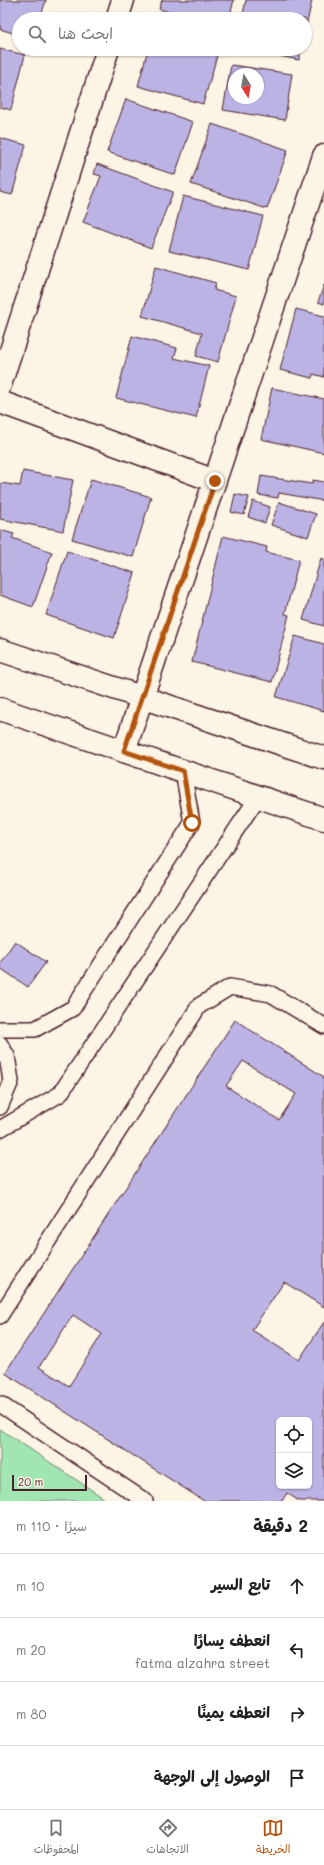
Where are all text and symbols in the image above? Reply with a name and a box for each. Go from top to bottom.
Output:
search box [12,12,312,56]
icon: search [26,23,48,45]
text: ابحث هنا [58,23,113,43]
north arrow [228,68,264,104]
route end [206,472,224,490]
route start [183,814,201,832]
map controls [276,1417,312,1489]
button: locate [276,1417,312,1453]
button: layers [276,1453,312,1489]
scale bar [12,1473,87,1492]
text: 20 m [18,1474,43,1489]
text: 2 دقيقة [253,1514,308,1536]
text: سيرًا · 110 m [16,1517,87,1534]
text: تابع السير [211,1574,270,1594]
icon: ahead [286,1575,308,1597]
text: 10 m [16,1577,44,1594]
text: انعطف يسارًا [194,1630,270,1650]
icon: left [286,1639,308,1661]
text: 20 m [16,1641,46,1658]
text: fatma alzahra street [135,1654,270,1671]
text: انعطف يمينًا [198,1702,270,1722]
icon: right [286,1703,308,1725]
text: 80 m [16,1705,46,1722]
text: الوصول إلى الوجهة [154,1766,270,1786]
icon: arrive [286,1767,308,1789]
tab: المحفوظات [34,1817,79,1859]
tab: الاتجاهات [146,1817,189,1859]
tab: الخريطة [256,1817,290,1859]

